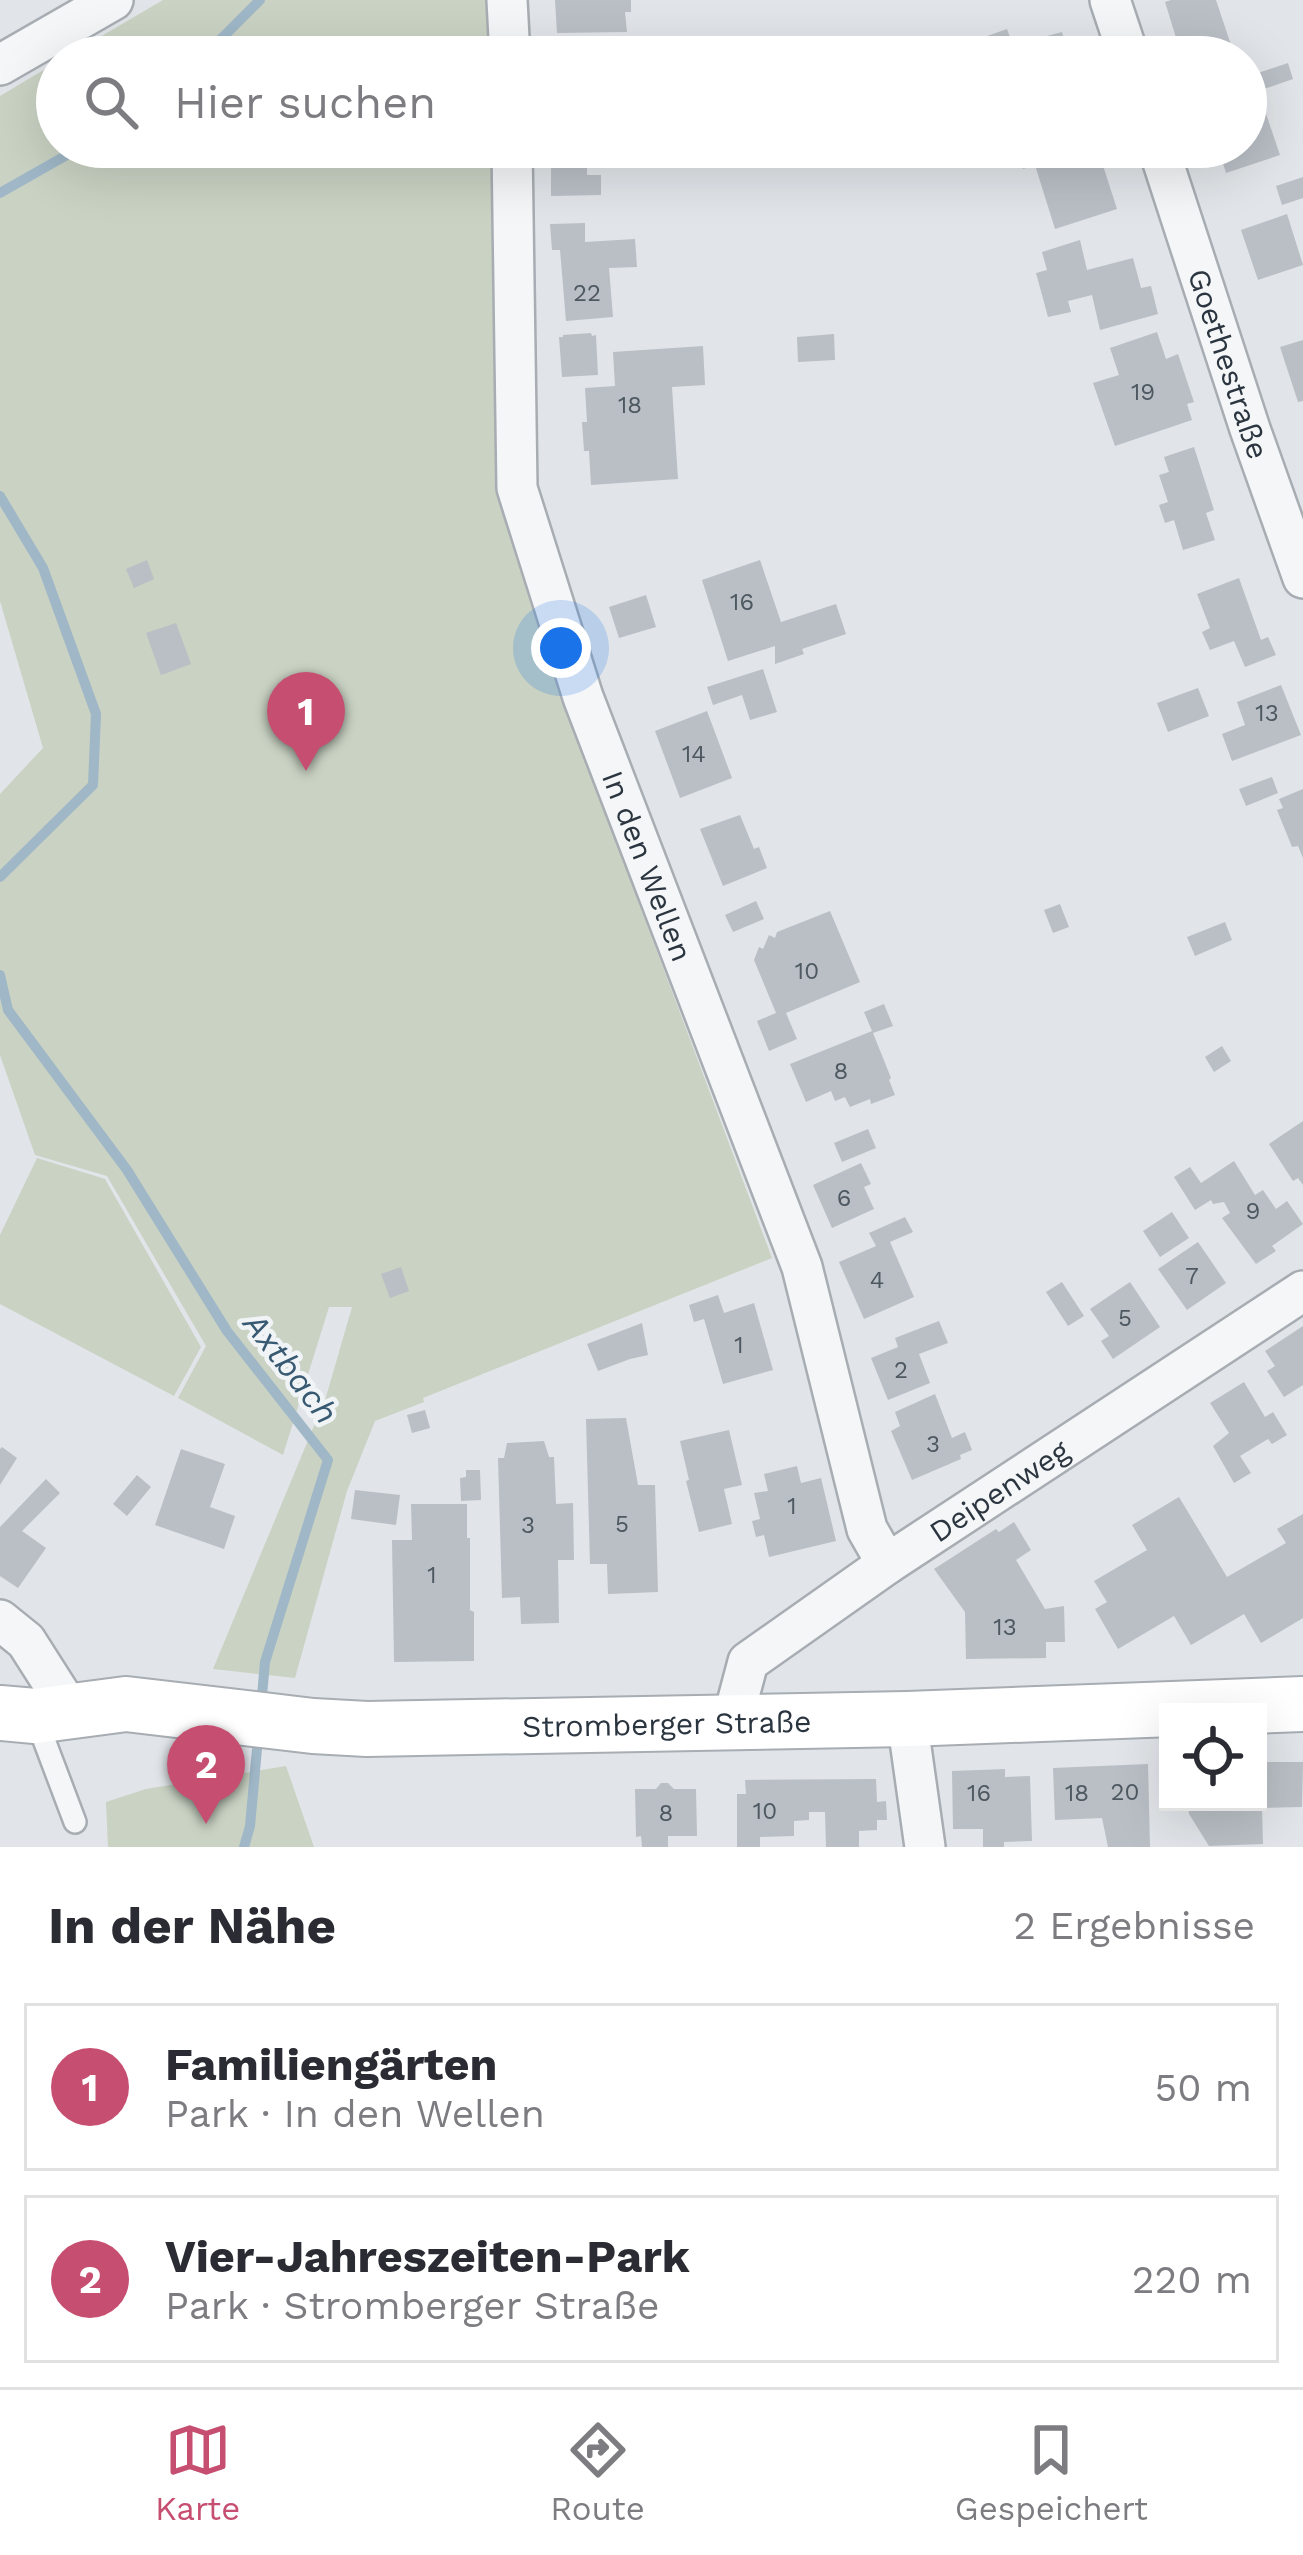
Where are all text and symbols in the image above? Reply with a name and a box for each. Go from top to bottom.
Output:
search box [36,36,1267,168]
icon: search [78,69,144,135]
text: Hier suchen [174,76,436,129]
street label: Goethestraße [1181,264,1277,464]
house number: 22 [573,279,601,307]
house number: 19 [1131,378,1155,406]
house number: 18 [618,391,642,419]
house number: 16 [730,588,754,616]
your location [531,618,591,678]
pin: 1 [267,672,345,771]
house number: 13 [1255,699,1279,727]
house number: 14 [682,740,706,768]
street label: In den Wellen [595,766,700,966]
house number: 10 [795,957,819,985]
house number: 8 [834,1057,848,1085]
house number: 6 [837,1184,851,1212]
house number: 9 [1246,1197,1260,1225]
house number: 7 [1185,1262,1199,1290]
house number: 4 [870,1266,884,1294]
water label: Axtbach [234,1303,346,1431]
house number: 5 [1118,1304,1132,1332]
house number: 1 [734,1331,744,1359]
house number: 2 [894,1356,908,1384]
house number: 3 [926,1430,940,1458]
street label: Deipenweg [923,1432,1075,1549]
house number: 1 [787,1492,797,1520]
house number: 5 [615,1510,629,1538]
house number: 3 [521,1511,535,1539]
house number: 1 [427,1561,437,1589]
house number: 13 [993,1613,1017,1641]
street label: Stromberger Straße [522,1703,812,1744]
map controls [1159,1703,1267,1811]
button: locate [1159,1703,1267,1811]
pin: 2 [167,1725,245,1824]
house number: 20 [1111,1778,1139,1806]
house number: 16 [967,1779,991,1807]
house number: 18 [1065,1779,1089,1807]
house number: 10 [753,1797,777,1825]
house number: 8 [659,1799,673,1827]
text: In der Nähe [48,1896,336,1955]
text: 2 Ergebnisse [1013,1903,1255,1948]
text: Familiengärten [165,2038,497,2091]
text: 1 [82,2065,98,2110]
text: 50 m [1155,2065,1252,2110]
text: Park · In den Wellen [165,2091,545,2136]
text: Vier-Jahreszeiten-Park [165,2230,690,2283]
text: 2 [78,2257,102,2302]
text: 220 m [1132,2257,1252,2302]
text: Park · Stromberger Straße [165,2283,659,2328]
tab: Karte [155,2417,240,2528]
tab: Route [550,2417,645,2528]
tab: Gespeichert [955,2417,1148,2528]

